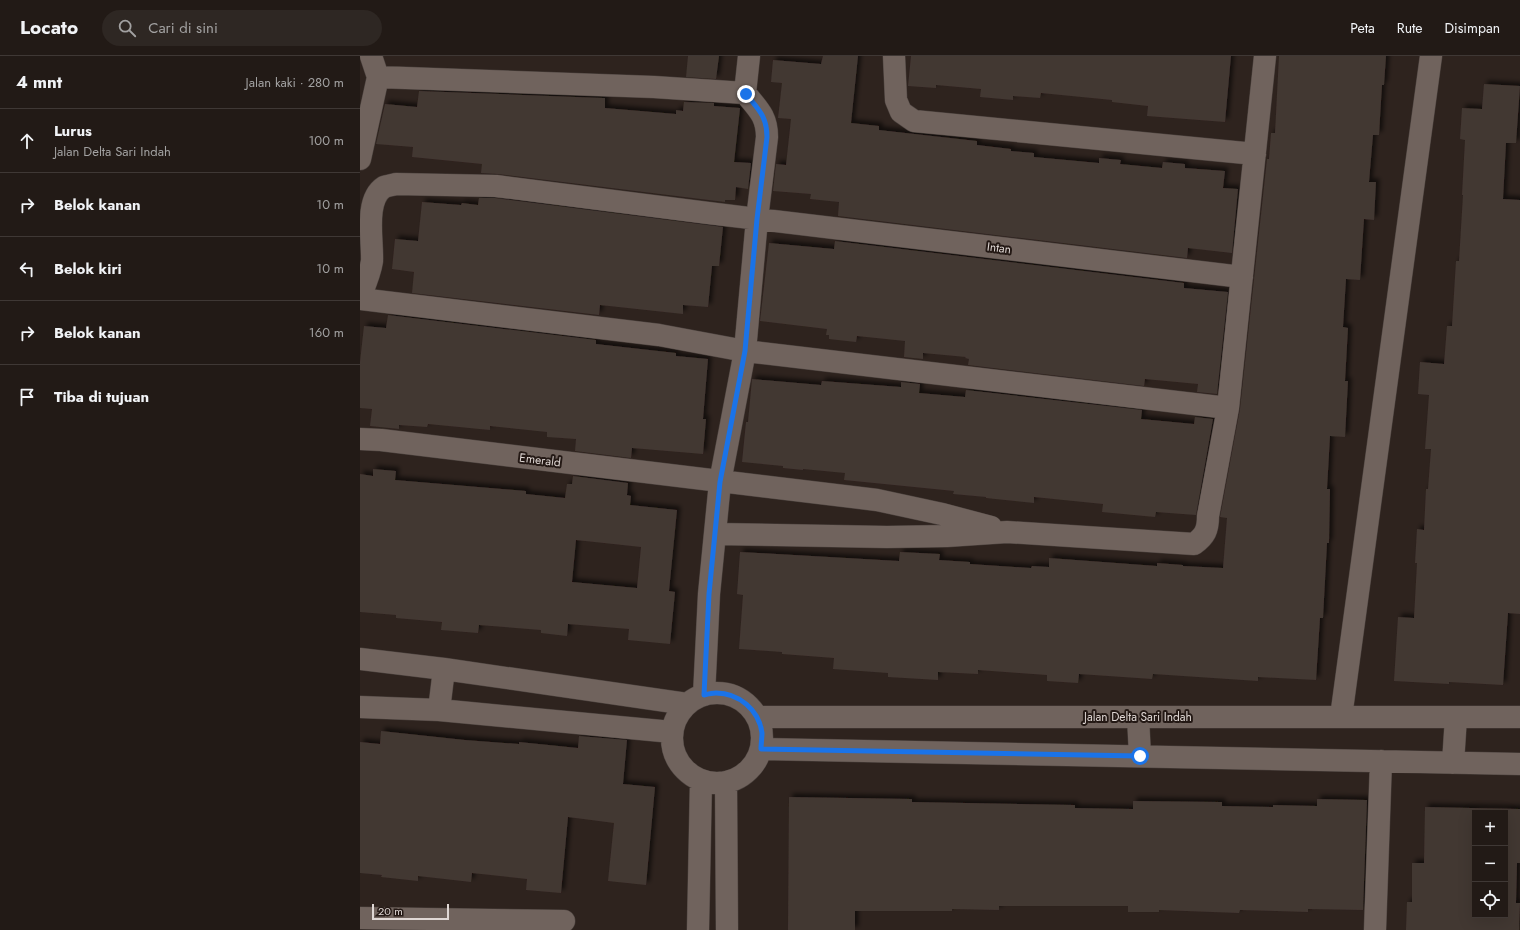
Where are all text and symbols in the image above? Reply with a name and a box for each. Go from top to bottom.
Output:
search box [102,10,382,46]
text: Locato [20,14,78,41]
icon: search [116,17,138,39]
text: Cari di sini [148,17,218,39]
text: Peta [1350,18,1375,38]
text: Rute [1397,18,1423,38]
text: Disimpan [1445,18,1500,38]
text: 4 mnt [16,70,62,94]
text: Jalan kaki · 280 m [246,73,344,92]
route end [737,85,755,103]
text: Lurus [54,120,92,142]
icon: ahead [16,130,38,152]
text: 100 m [309,131,344,150]
text: Jalan Delta Sari Indah [54,142,171,161]
icon: right [16,194,38,216]
text: Belok kanan [54,194,141,216]
text: 10 m [316,195,344,214]
street label: Intan [986,238,1012,258]
icon: left [16,258,38,280]
text: Belok kiri [54,258,122,280]
text: 10 m [316,259,344,278]
icon: right [16,322,38,344]
text: Belok kanan [54,322,141,344]
text: 160 m [309,323,344,342]
icon: arrive [16,386,38,408]
text: Tiba di tujuan [54,386,149,408]
street label: Emerald [518,449,562,471]
street label: Jalan Delta Sari Indah [1082,708,1192,726]
route start [1131,747,1149,765]
map controls [1472,810,1508,918]
button: + [1472,810,1508,846]
button: − [1472,846,1508,882]
button: locate [1472,882,1508,918]
scale bar [372,902,449,921]
text: 20 m [378,903,403,919]

